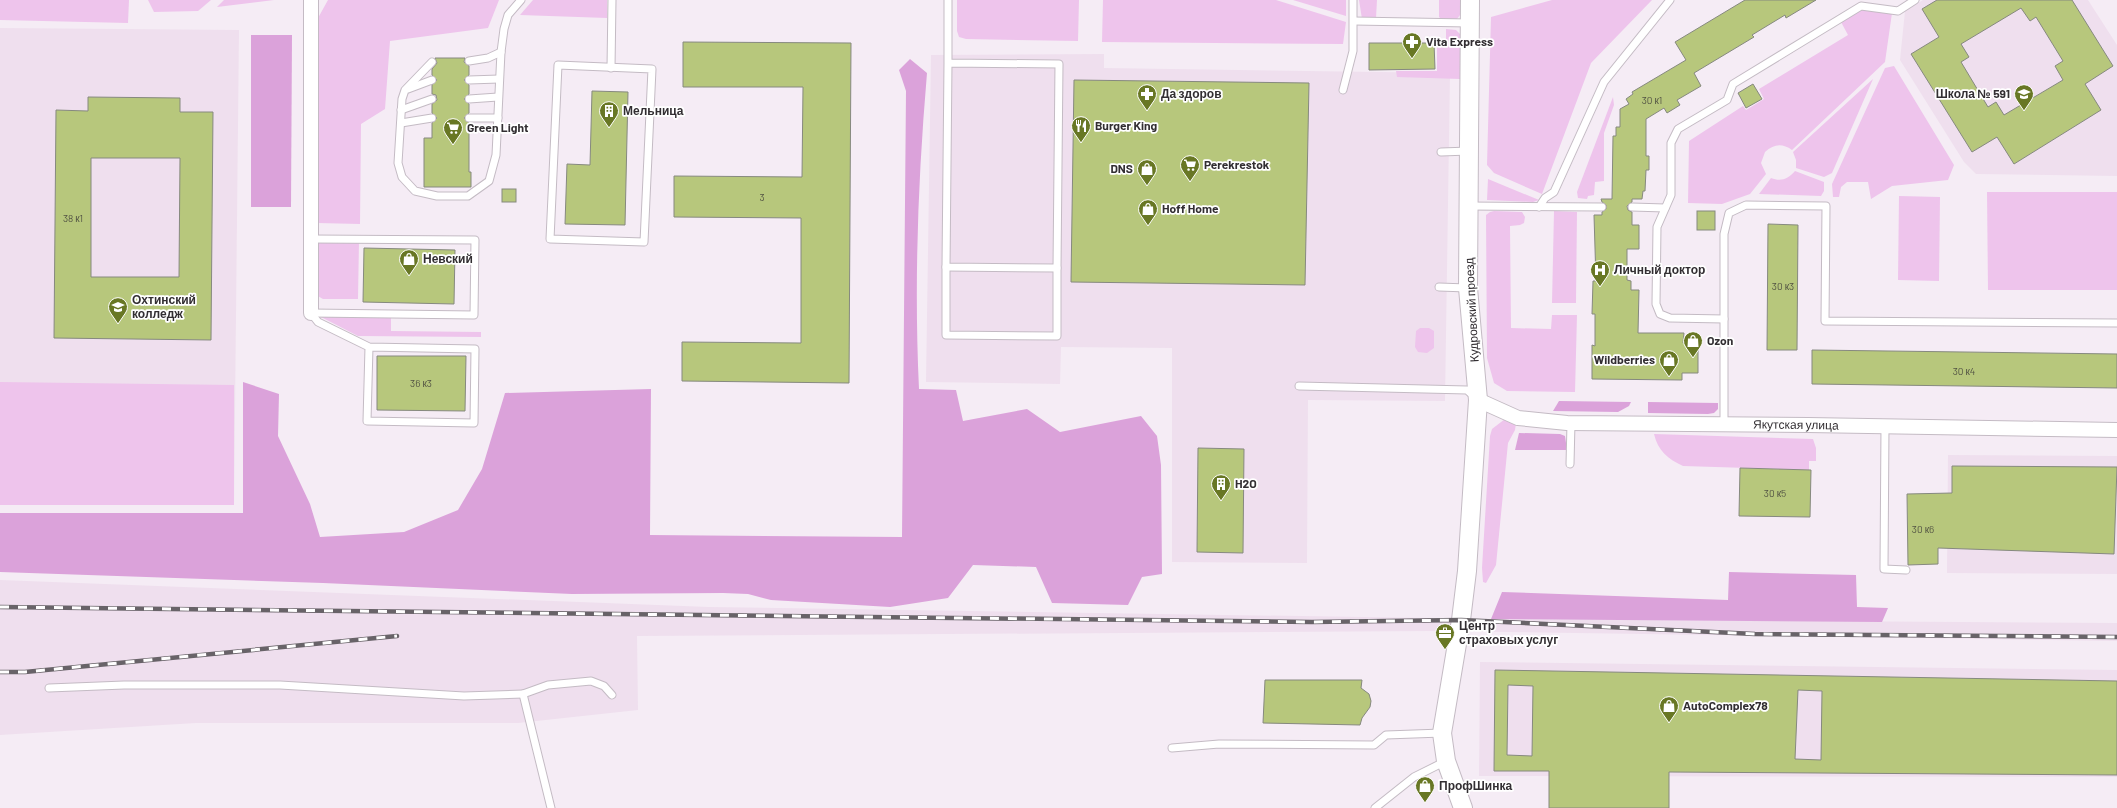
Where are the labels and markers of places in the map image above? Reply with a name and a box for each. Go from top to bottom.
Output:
pharmacy icon: Vita Express [1401,31,1423,59]
place label: Vita Express [1426,34,1493,48]
pharmacy icon: Да здоров [1136,83,1158,111]
school or university icon: Школа № 591 [2013,83,2035,111]
place label: Да здоров [1161,86,1222,101]
place label: Школа № 591 [1936,86,2010,100]
building icon: Мельница [598,100,620,128]
place label: Мельница [623,103,684,118]
restaurant icon: Burger King [1070,115,1092,143]
supermarket icon: Green Light [442,117,464,145]
place label: Burger King [1095,118,1158,132]
place label: Green Light [467,120,529,134]
supermarket icon: Perekrestok [1179,154,1201,182]
place label: Perekrestok [1204,157,1270,171]
shop icon: DNS [1136,158,1158,186]
place label: DNS [1110,161,1133,175]
shop icon: Hoff Home [1137,198,1159,226]
place label: Hoff Home [1162,201,1219,215]
shop icon: Невский [398,248,420,276]
place label: Невский [423,251,473,265]
hospital icon: Личный доктор [1589,259,1611,287]
place label: Личный доктор [1614,262,1705,277]
place label: Охтинский колледж [132,292,196,321]
school or university icon: Охтинский колледж [107,296,129,324]
shop icon: Ozon [1682,330,1704,358]
place label: Ozon [1707,333,1733,347]
shop icon: Wildberries [1658,349,1680,377]
place label: Wildberries [1594,352,1655,366]
building icon: H2O [1210,473,1232,501]
place label: H2O [1235,476,1257,490]
place label: Центр страховых услуг [1459,618,1558,647]
office icon: Центр страховых услуг [1434,622,1456,650]
shop icon: AutoComplex78 [1658,695,1680,723]
place label: AutoComplex78 [1683,698,1768,712]
shop icon: ПрофШинка [1414,775,1436,803]
place label: ПрофШинка [1439,778,1512,793]

